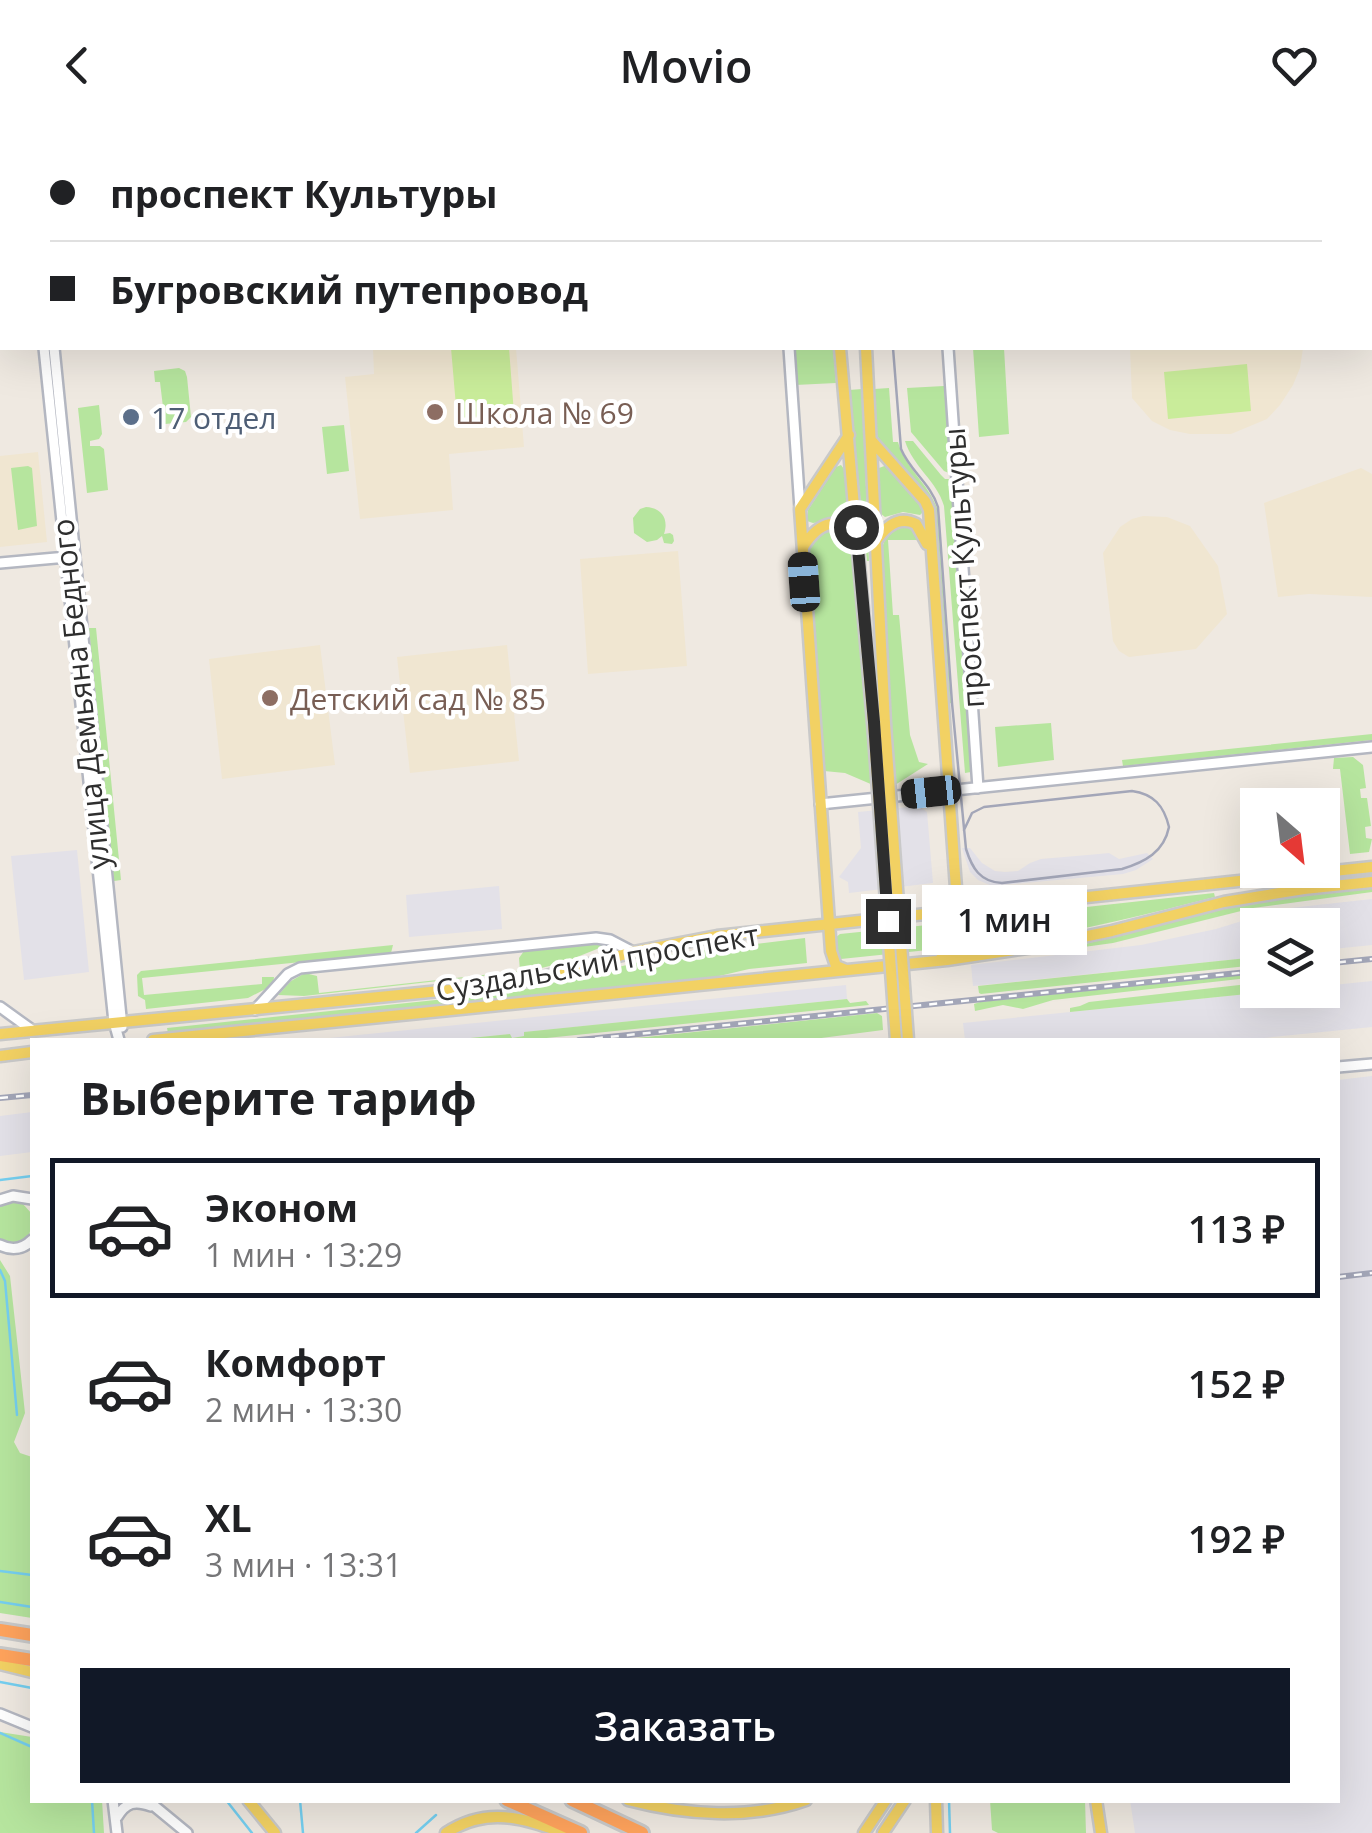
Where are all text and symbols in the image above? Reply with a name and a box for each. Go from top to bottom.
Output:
text: Movio [620,35,752,96]
icon: back [50,38,105,93]
icon: heart [1267,38,1322,93]
text: проспект Культуры [110,167,498,219]
text: Бугровский путепровод [110,263,588,315]
place label: Школа № 69 [455,392,634,433]
place label: 17 отдел [151,397,277,438]
marker: Школа № 69 [424,401,446,423]
marker: 17 отдел [120,406,142,428]
street label: проспект Культуры [933,426,993,710]
route start [834,505,879,550]
street label: улица Демьяна Бедного [41,517,119,871]
car [787,551,821,613]
place label: Детский сад № 85 [290,678,546,719]
marker: Детский сад № 85 [259,687,281,709]
car [900,774,962,810]
north arrow [1240,788,1340,888]
map controls [1240,788,1340,1008]
callout: 1 мин [923,886,1088,956]
text: 1 мин [957,898,1052,941]
route end [866,899,911,944]
button: layers [1240,908,1340,1008]
street label: Суздальский проспект [432,913,762,1011]
text: Выберите тариф [80,1067,477,1128]
text: Эконом [205,1181,358,1233]
icon: car [85,1183,175,1273]
text: 113 ₽ [1188,1202,1285,1254]
text: 1 мин · 13:29 [205,1233,402,1276]
text: Комфорт [205,1336,386,1388]
icon: car [85,1338,175,1428]
text: 152 ₽ [1188,1357,1285,1409]
text: 2 мин · 13:30 [205,1388,402,1431]
text: XL [205,1491,252,1543]
icon: car [85,1493,175,1583]
text: 192 ₽ [1188,1512,1285,1564]
text: 3 мин · 13:31 [205,1543,402,1586]
button: Заказать [80,1668,1290,1783]

